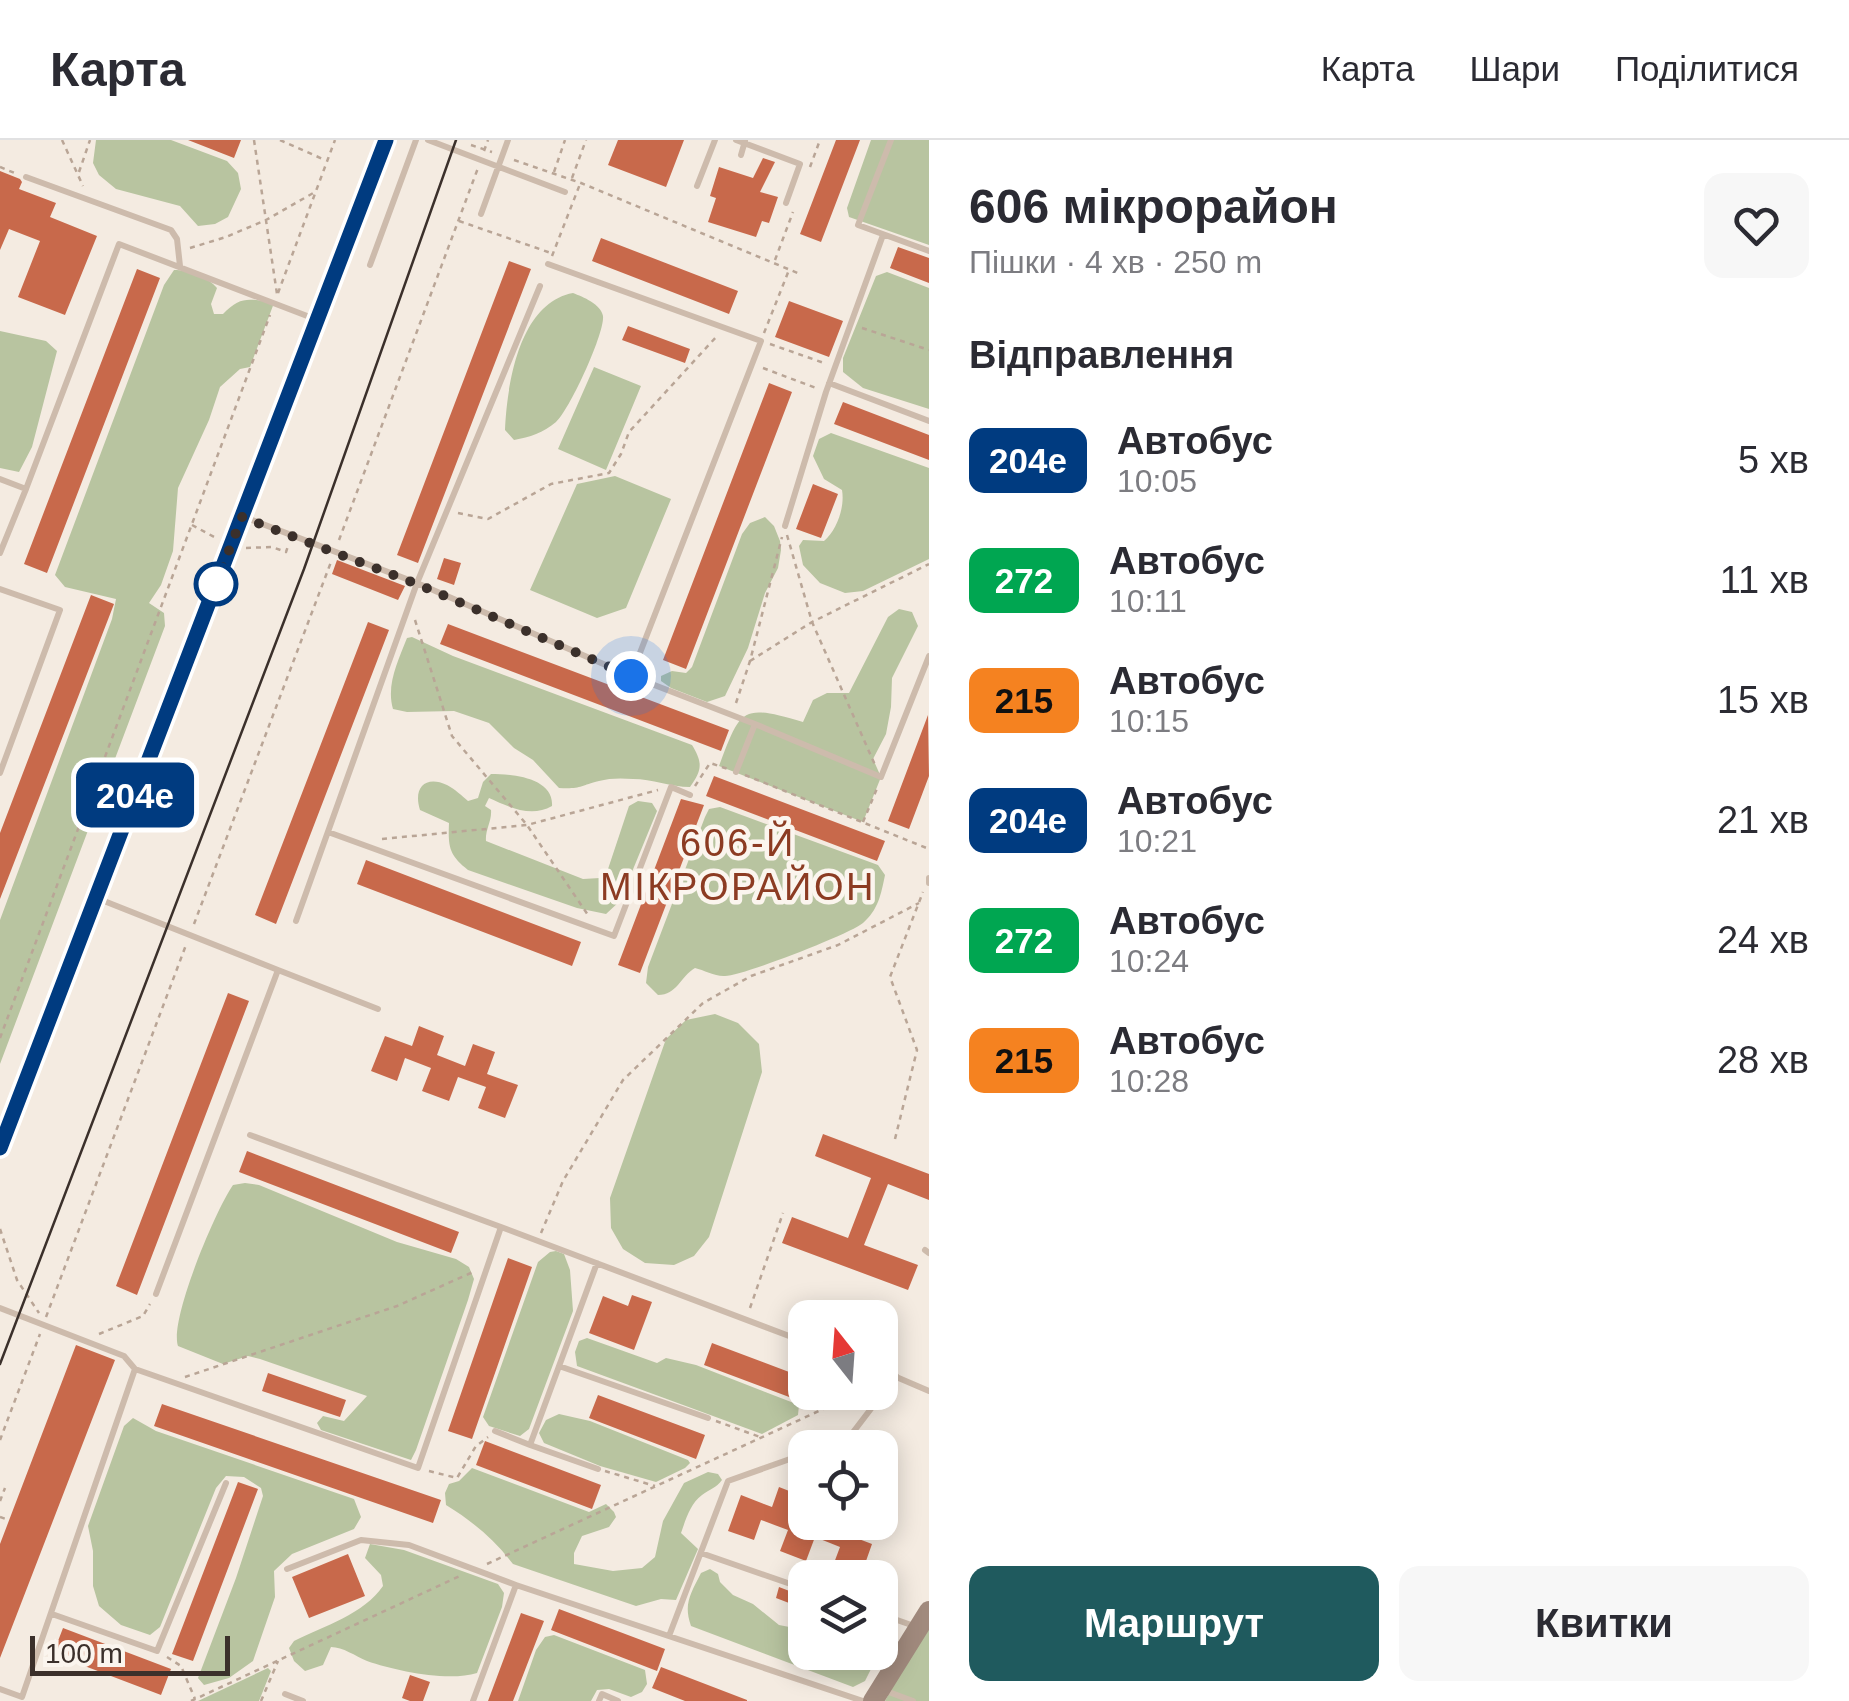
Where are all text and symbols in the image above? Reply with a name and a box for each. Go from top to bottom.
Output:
text: Карта [50,43,185,96]
text: Карта [1321,49,1414,88]
text: Шари [1469,49,1560,88]
text: Поділитися [1615,49,1799,88]
button: heart [1704,173,1809,278]
text: 606 мікрорайон [969,180,1338,233]
text: Пішки · 4 хв · 250 m [969,244,1262,280]
text: Відправлення [969,334,1234,376]
text: Автобус [1117,420,1273,462]
text: 5 хв [1738,439,1809,481]
text: 204е [989,441,1067,480]
text: 10:05 [1117,463,1197,499]
text: Автобус [1109,540,1265,582]
text: 11 хв [1720,559,1809,601]
text: 272 [995,561,1053,600]
unlabelled marker [195,563,237,605]
text: 10:11 [1109,583,1187,619]
your location [606,651,656,701]
text: Автобус [1109,660,1265,702]
text: 15 хв [1717,679,1809,721]
text: 215 [995,681,1053,720]
text: 10:15 [1109,703,1189,739]
line badge: 204е [65,762,205,828]
text: 204е [96,776,174,815]
text: Автобус [1117,780,1273,822]
text: 21 хв [1717,799,1809,841]
text: 204е [989,801,1067,840]
district label: 606-Й МІКРОРАЙОН [600,820,876,908]
text: 10:21 [1117,823,1197,859]
text: Автобус [1109,900,1265,942]
text: 24 хв [1717,919,1809,961]
text: 272 [995,921,1053,960]
text: 10:24 [1109,943,1189,979]
text: Автобус [1109,1020,1265,1062]
text: 28 хв [1717,1039,1809,1081]
text: 215 [995,1041,1053,1080]
text: 10:28 [1109,1063,1189,1099]
north arrow [788,1300,898,1410]
map controls [788,1300,898,1670]
button: locate [788,1430,898,1540]
button: layers [788,1560,898,1670]
button: Маршрут [969,1566,1379,1681]
button: Квитки [1399,1566,1809,1681]
scale bar [30,1631,230,1676]
text: 100 m [45,1638,123,1669]

